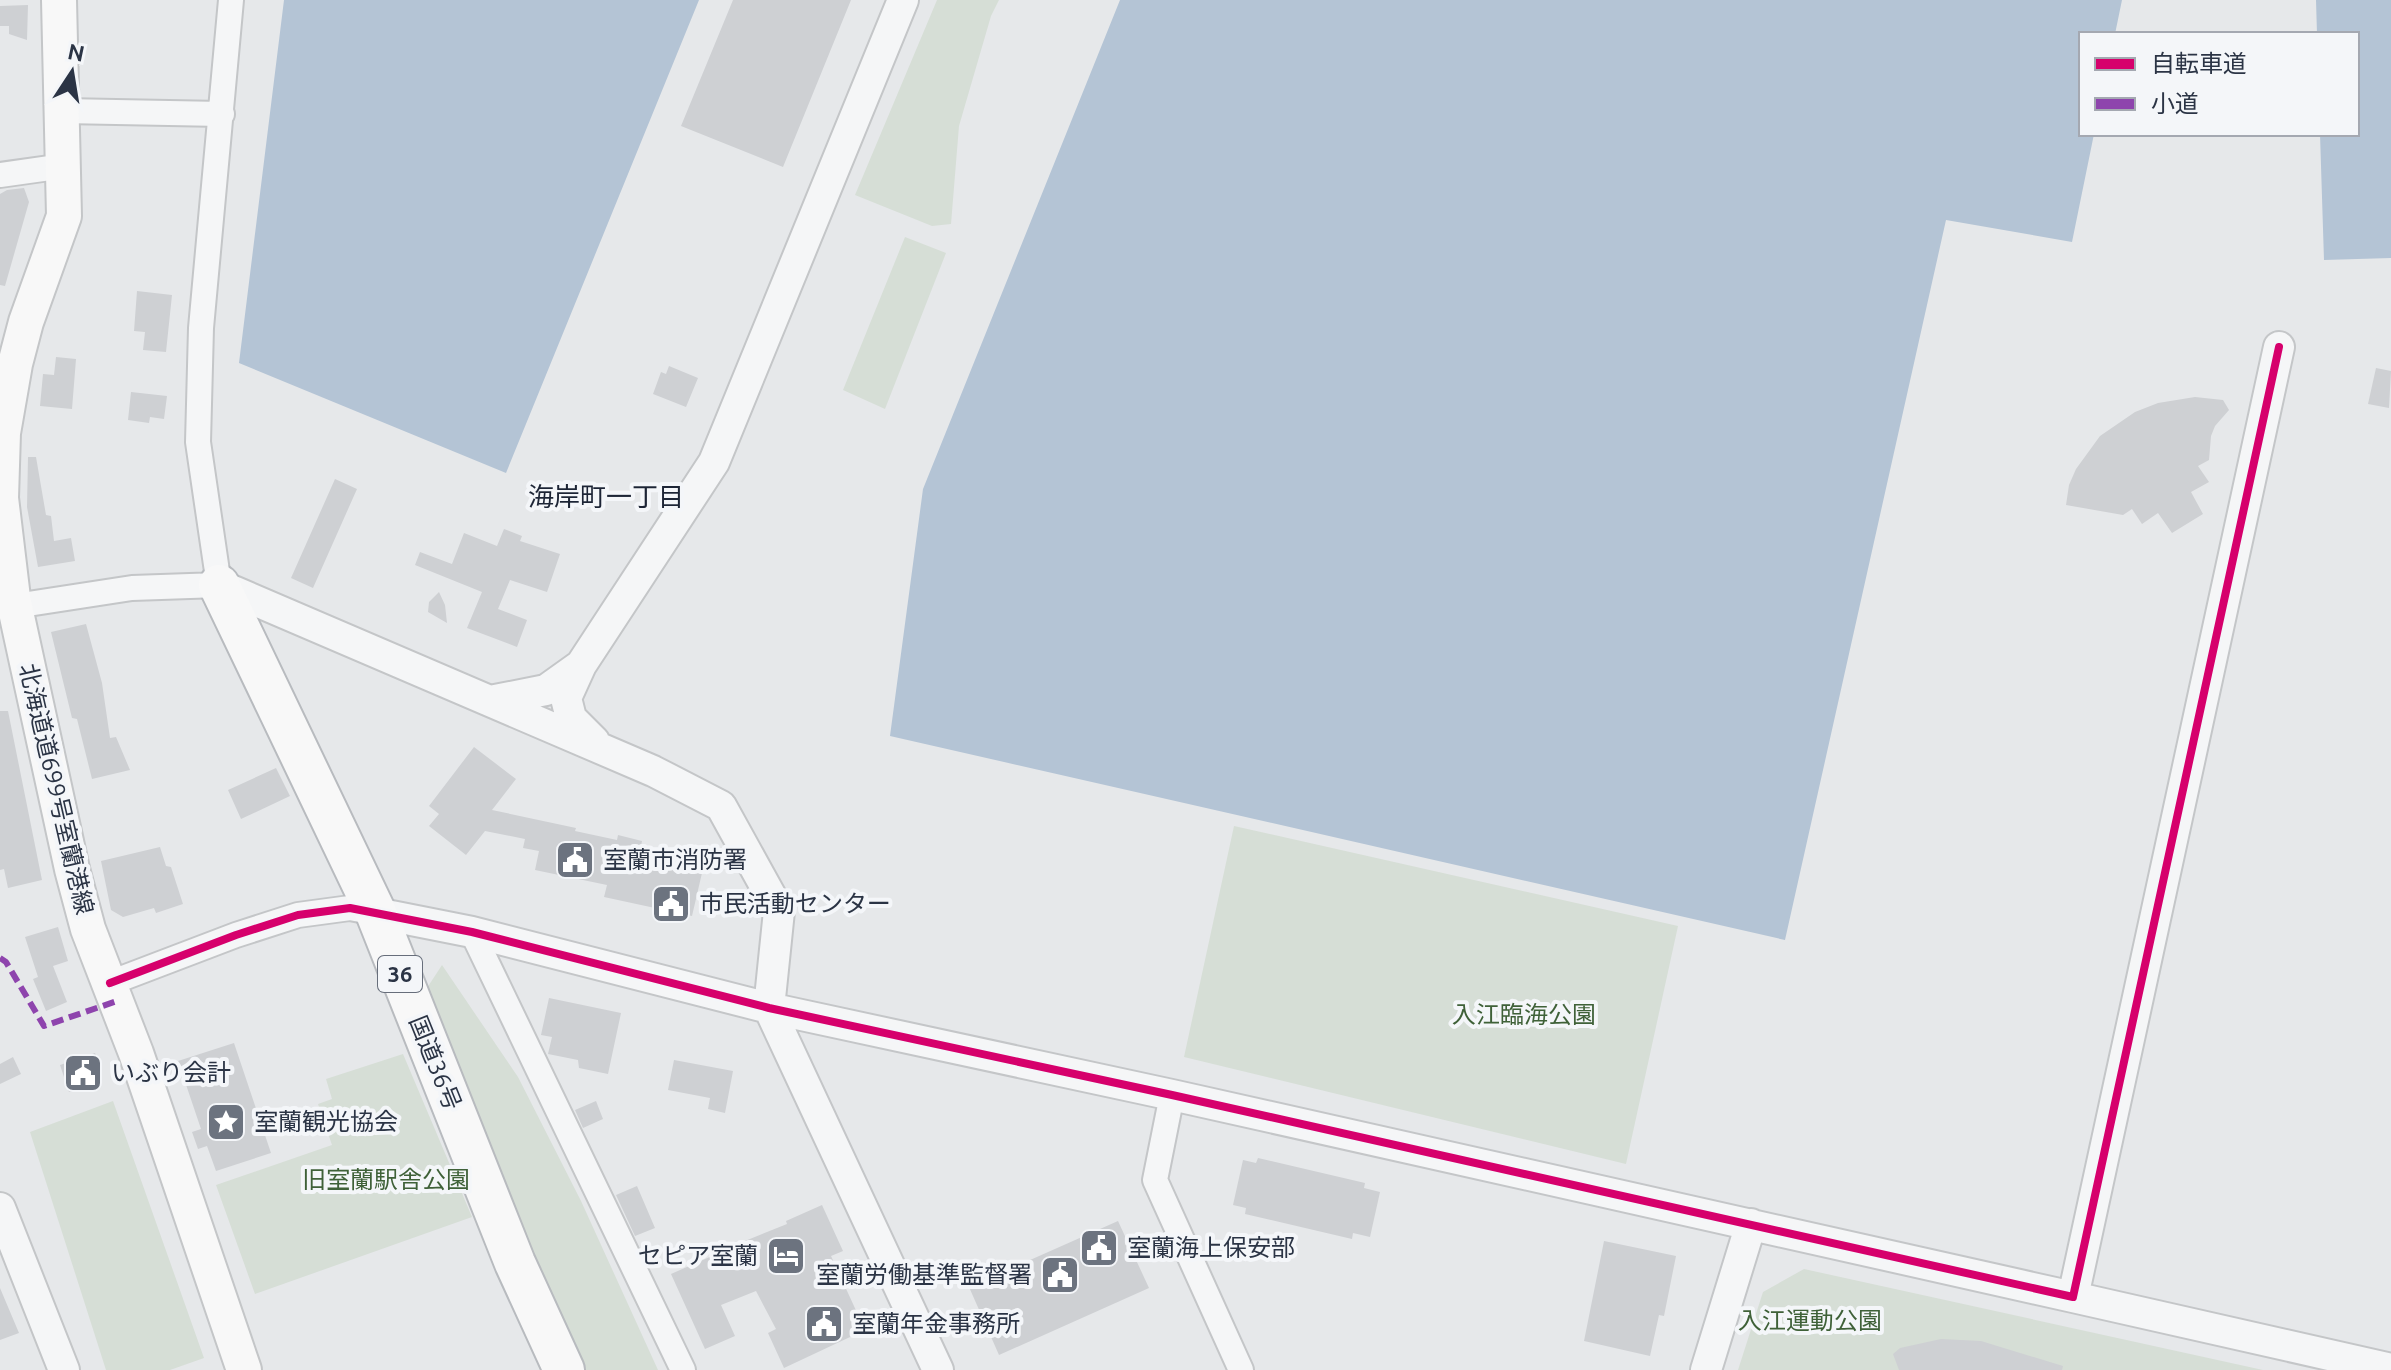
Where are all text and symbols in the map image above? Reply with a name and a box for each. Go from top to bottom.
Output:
north arrow [32,32,112,112]
legend [2079,32,2359,136]
text: N [66,38,87,66]
text: 自転車道 [2151,50,2247,77]
text: 小道 [2151,90,2199,117]
district label: 海岸町一丁目 [528,482,684,511]
street label: 北海道道699号室蘭港線 [14,661,99,917]
public building icon: 室蘭市消防署 [554,839,596,881]
place label: 室蘭市消防署 [603,846,747,873]
public building icon: 市民活動センター [650,883,692,925]
place label: 市民活動センター [699,890,891,917]
road number: 36 [378,956,422,992]
park label: 入江臨海公園 [1452,1001,1596,1028]
street label: 国道36号 [404,1012,467,1114]
public building icon: いぶり会計 [62,1052,104,1094]
place label: いぶり会計 [111,1059,231,1086]
place icon: 室蘭観光協会 [205,1101,247,1143]
place label: 室蘭観光協会 [254,1108,398,1135]
park label: 旧室蘭駅舎公園 [302,1166,470,1193]
public building icon: 室蘭海上保安部 [1078,1227,1120,1269]
place label: 室蘭海上保安部 [1127,1234,1295,1261]
hotel icon: セピア室蘭 [765,1235,807,1277]
place label: セピア室蘭 [638,1242,758,1269]
public building icon: 室蘭労働基準監督署 [1039,1254,1081,1296]
place label: 室蘭労働基準監督署 [816,1261,1032,1288]
public building icon: 室蘭年金事務所 [803,1303,845,1345]
park label: 入江運動公園 [1738,1307,1882,1334]
place label: 室蘭年金事務所 [852,1310,1020,1337]

